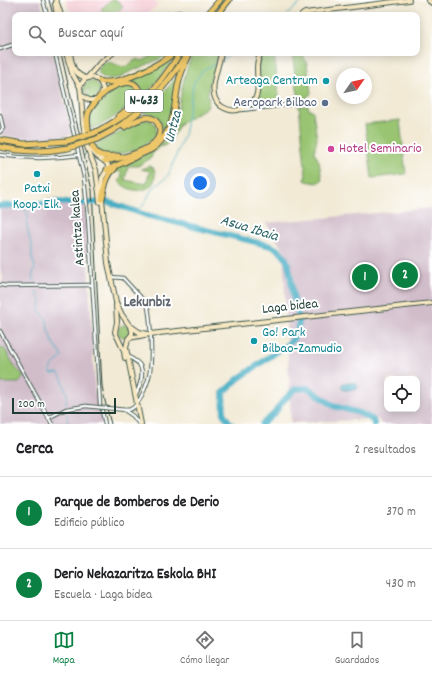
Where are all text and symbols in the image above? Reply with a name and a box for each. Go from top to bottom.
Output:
search box [12,12,420,56]
icon: search [26,23,48,45]
text: Buscar aquí [58,23,123,45]
north arrow [336,68,372,104]
place label: Arteaga Centrum [226,71,318,91]
marker: Arteaga Centrum [321,76,331,86]
road number: N-633 [125,90,163,112]
place label: Aeropark Bilbao [233,93,317,113]
marker: Aeropark Bilbao [320,98,330,108]
water label: Untza [159,108,189,146]
place label: Hotel Seminario [339,139,422,159]
marker: Hotel Seminario [326,144,336,154]
marker: Patxi Koop. Elk. [32,169,42,179]
your location [190,173,210,193]
place label: Patxi Koop. Elk. [13,179,61,215]
street label: Astintze kalea [65,189,91,267]
water label: Asua Ibaia [217,210,282,248]
pin: 2 [392,260,418,290]
pin: 1 [352,262,378,292]
district label: Lekunbiz [123,292,171,314]
street label: Laga bidea [261,294,319,320]
place label: Go! Park Bilbao-Zamudio [262,323,342,359]
marker: Go! Park Bilbao-Zamudio [249,336,259,346]
map controls [384,376,420,412]
button: locate [384,376,420,412]
scale bar [12,396,116,415]
text: 200 m [18,397,45,413]
text: Cerca [16,438,53,462]
text: 2 resultados [354,441,416,460]
text: Parque de Bomberos de Derio [54,492,219,514]
text: 1 [28,503,30,522]
text: 370 m [386,503,416,522]
text: Edificio público [54,514,124,533]
text: Derio Nekazaritza Eskola BHI [54,564,216,586]
text: 2 [26,575,32,594]
text: 430 m [386,575,416,594]
text: Escuela · Laga bidea [54,586,152,605]
tab: Mapa [53,629,75,669]
tab: Cómo llegar [180,629,229,669]
tab: Guardados [335,629,379,669]

